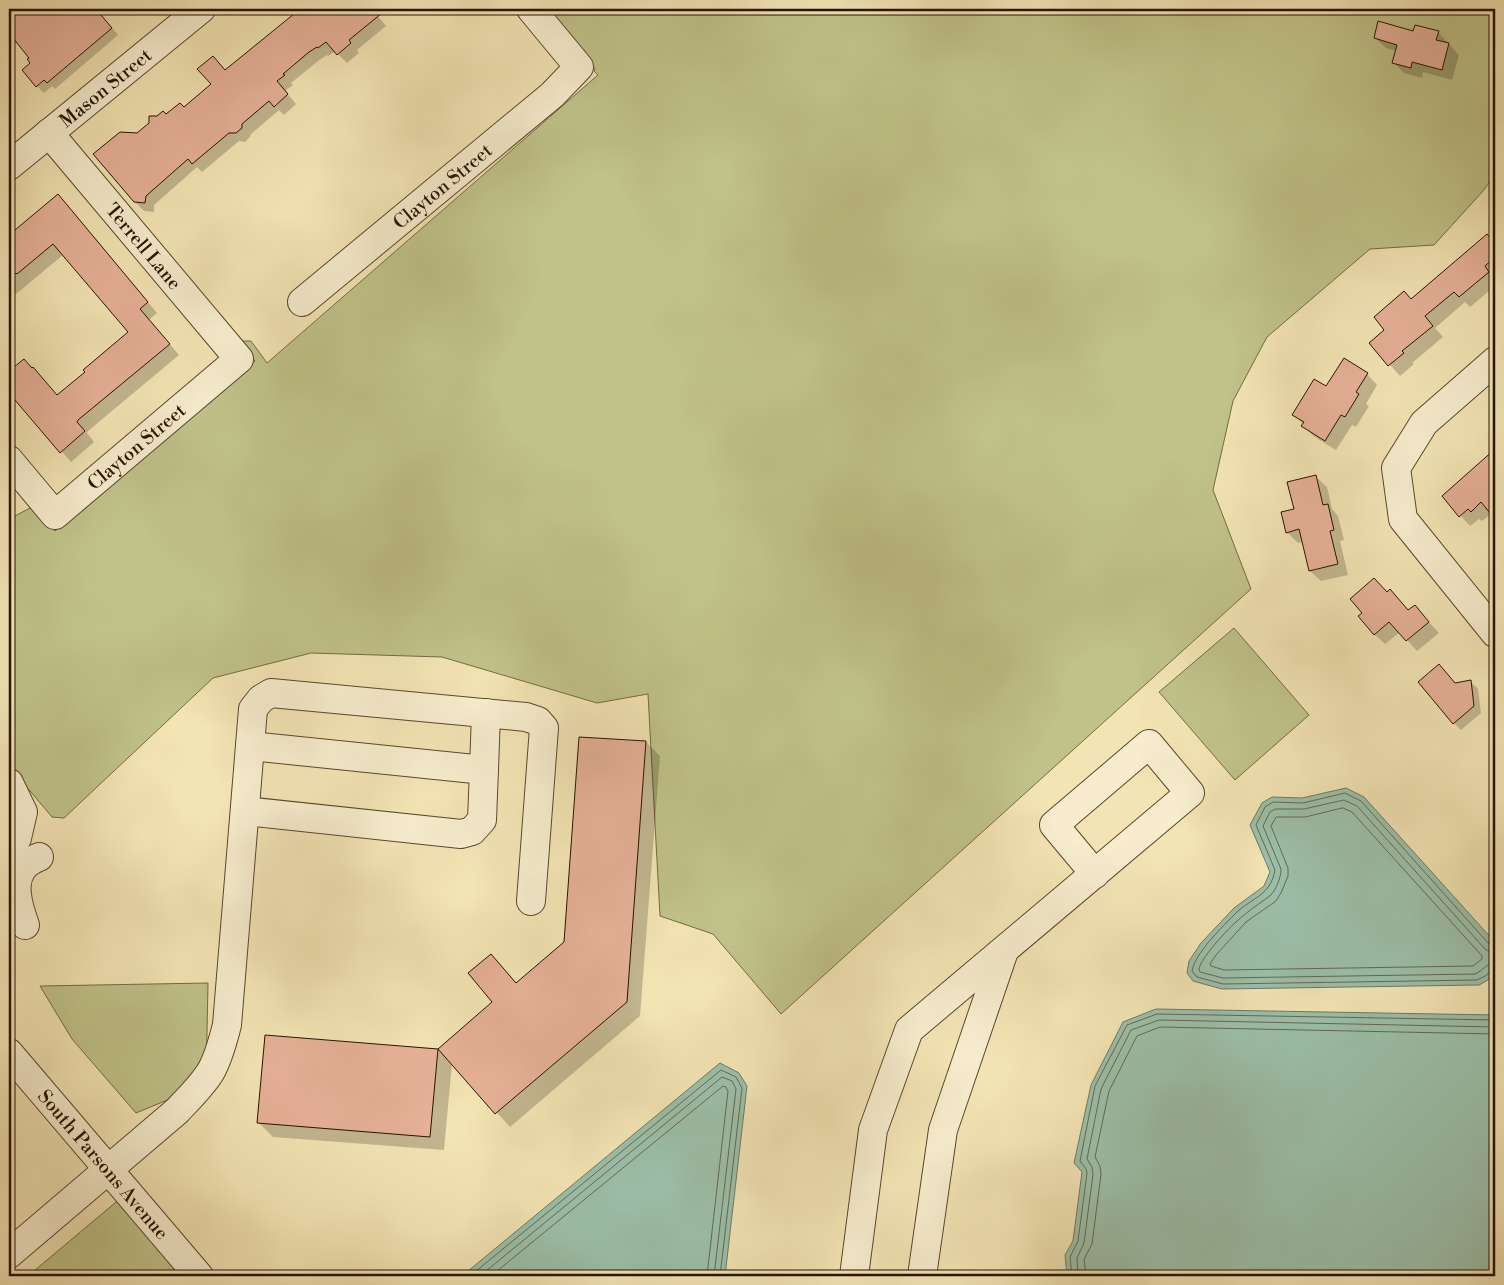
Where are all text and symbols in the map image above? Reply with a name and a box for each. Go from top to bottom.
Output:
street label: Mason Street [55,43,157,133]
street label: Clayton Street [388,139,497,235]
street label: Terrell Lane [100,198,186,295]
street label: Clayton Street [83,398,191,495]
street label: South Parsons Avenue [32,1085,174,1245]

